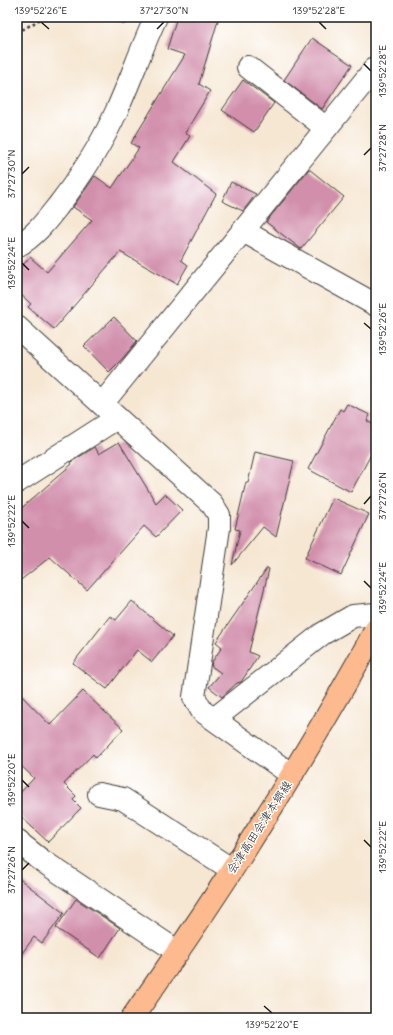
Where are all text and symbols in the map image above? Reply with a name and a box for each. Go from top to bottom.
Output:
text: 139°52'26"E [15,4,67,17]
text: 37°27'30"N [140,4,188,17]
text: 139°52'28"E [293,4,345,17]
text: 139°52'28"E [376,45,389,97]
text: 37°27'28"N [376,124,389,172]
text: 37°27'30"N [5,150,18,198]
text: 139°52'24"E [5,237,18,289]
text: 139°52'26"E [376,303,389,355]
text: 37°27'26"N [376,472,389,520]
text: 139°52'22"E [5,495,18,547]
text: 139°52'24"E [376,562,389,614]
text: 139°52'20"E [5,753,18,807]
street label: 会津高田会津本郷線 [223,778,295,876]
text: 139°52'22"E [376,821,389,873]
text: 37°27'26"N [5,846,18,894]
text: 139°52'20"E [245,1018,299,1031]

